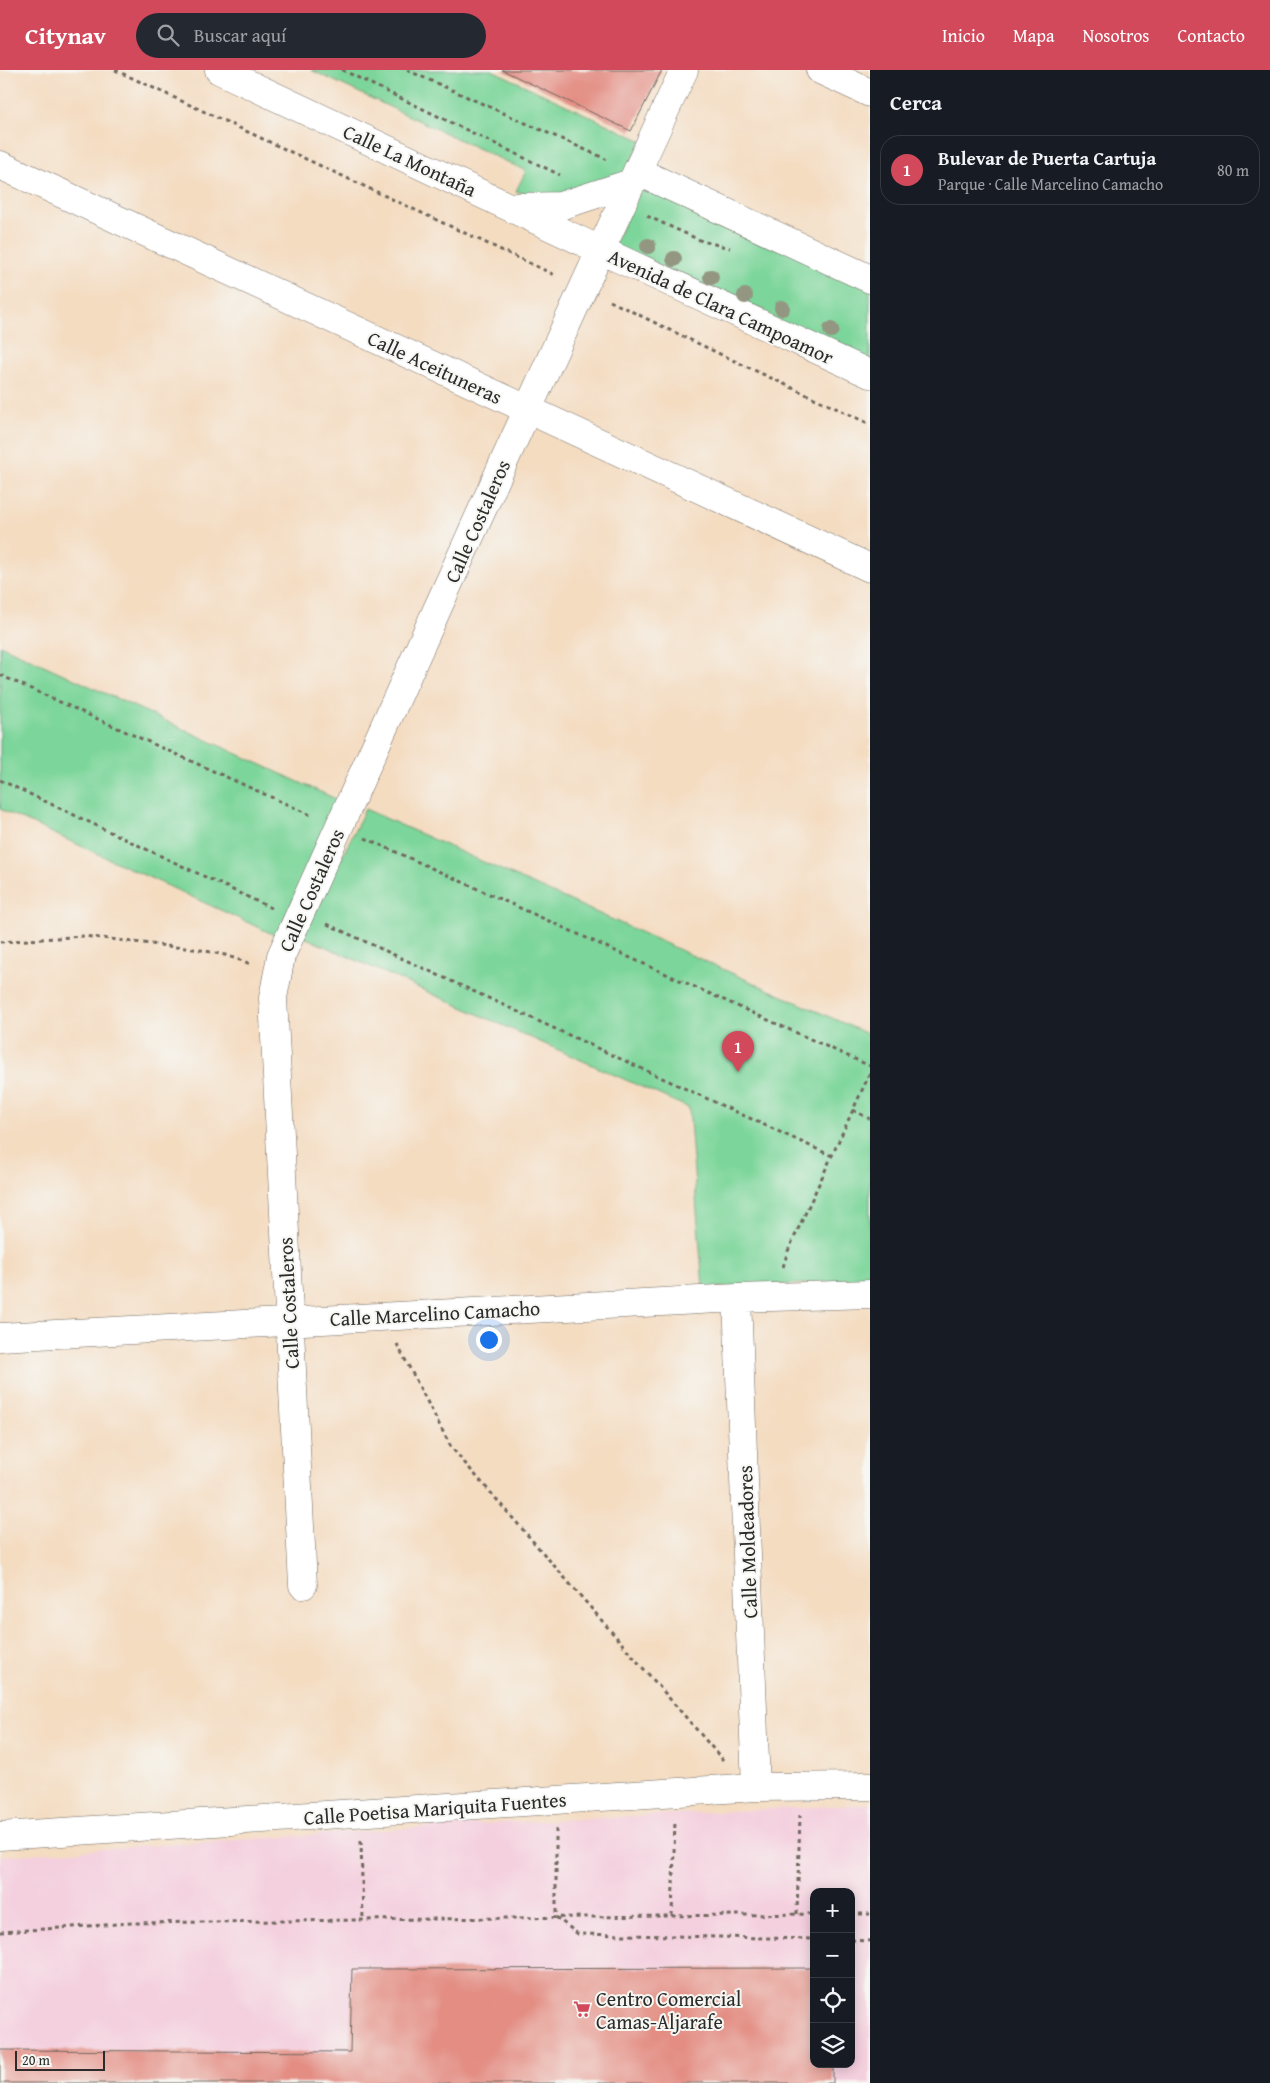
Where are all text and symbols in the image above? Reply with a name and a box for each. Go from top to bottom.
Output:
search box [136,13,486,58]
text: Citynav [25,18,106,53]
icon: search [154,21,182,49]
text: Buscar aquí [194,21,286,49]
text: Inicio [942,22,985,49]
text: Mapa [1013,22,1054,49]
text: Nosotros [1082,22,1150,49]
text: Contacto [1178,22,1245,49]
text: Cerca [890,87,942,118]
street label: Calle La Montaña [339,116,482,204]
text: Bulevar de Puerta Cartuja [938,144,1156,172]
text: 1 [903,158,911,182]
text: 80 m [1217,158,1249,182]
text: Parque · Calle Marcelino Camacho [938,172,1163,196]
street label: Avenida de Clara Campoamor [604,241,838,371]
street label: Calle Aceituneras [363,323,507,411]
street label: Calle Costaleros [437,455,517,587]
street label: Calle Costaleros [271,824,351,956]
pin: 1 [722,1031,754,1072]
street label: Calle Costaleros [270,1236,306,1370]
street label: Calle Marcelino Camacho [329,1293,541,1333]
your location [476,1327,502,1353]
street label: Calle Moldeadores [730,1465,764,1619]
street label: Calle Poetisa Mariquita Fuentes [303,1784,567,1832]
map controls [810,1888,855,2068]
button: + [810,1888,855,1933]
button: − [810,1933,855,1978]
button: locate [810,1978,855,2023]
place label: Centro Comercial Camas-Aljarafe [596,1984,742,2036]
supermarket icon: Centro Comercial Camas-Aljarafe [572,1999,592,2019]
button: layers [810,2023,855,2068]
scale bar [15,2048,105,2071]
text: 20 m [22,2050,50,2070]

